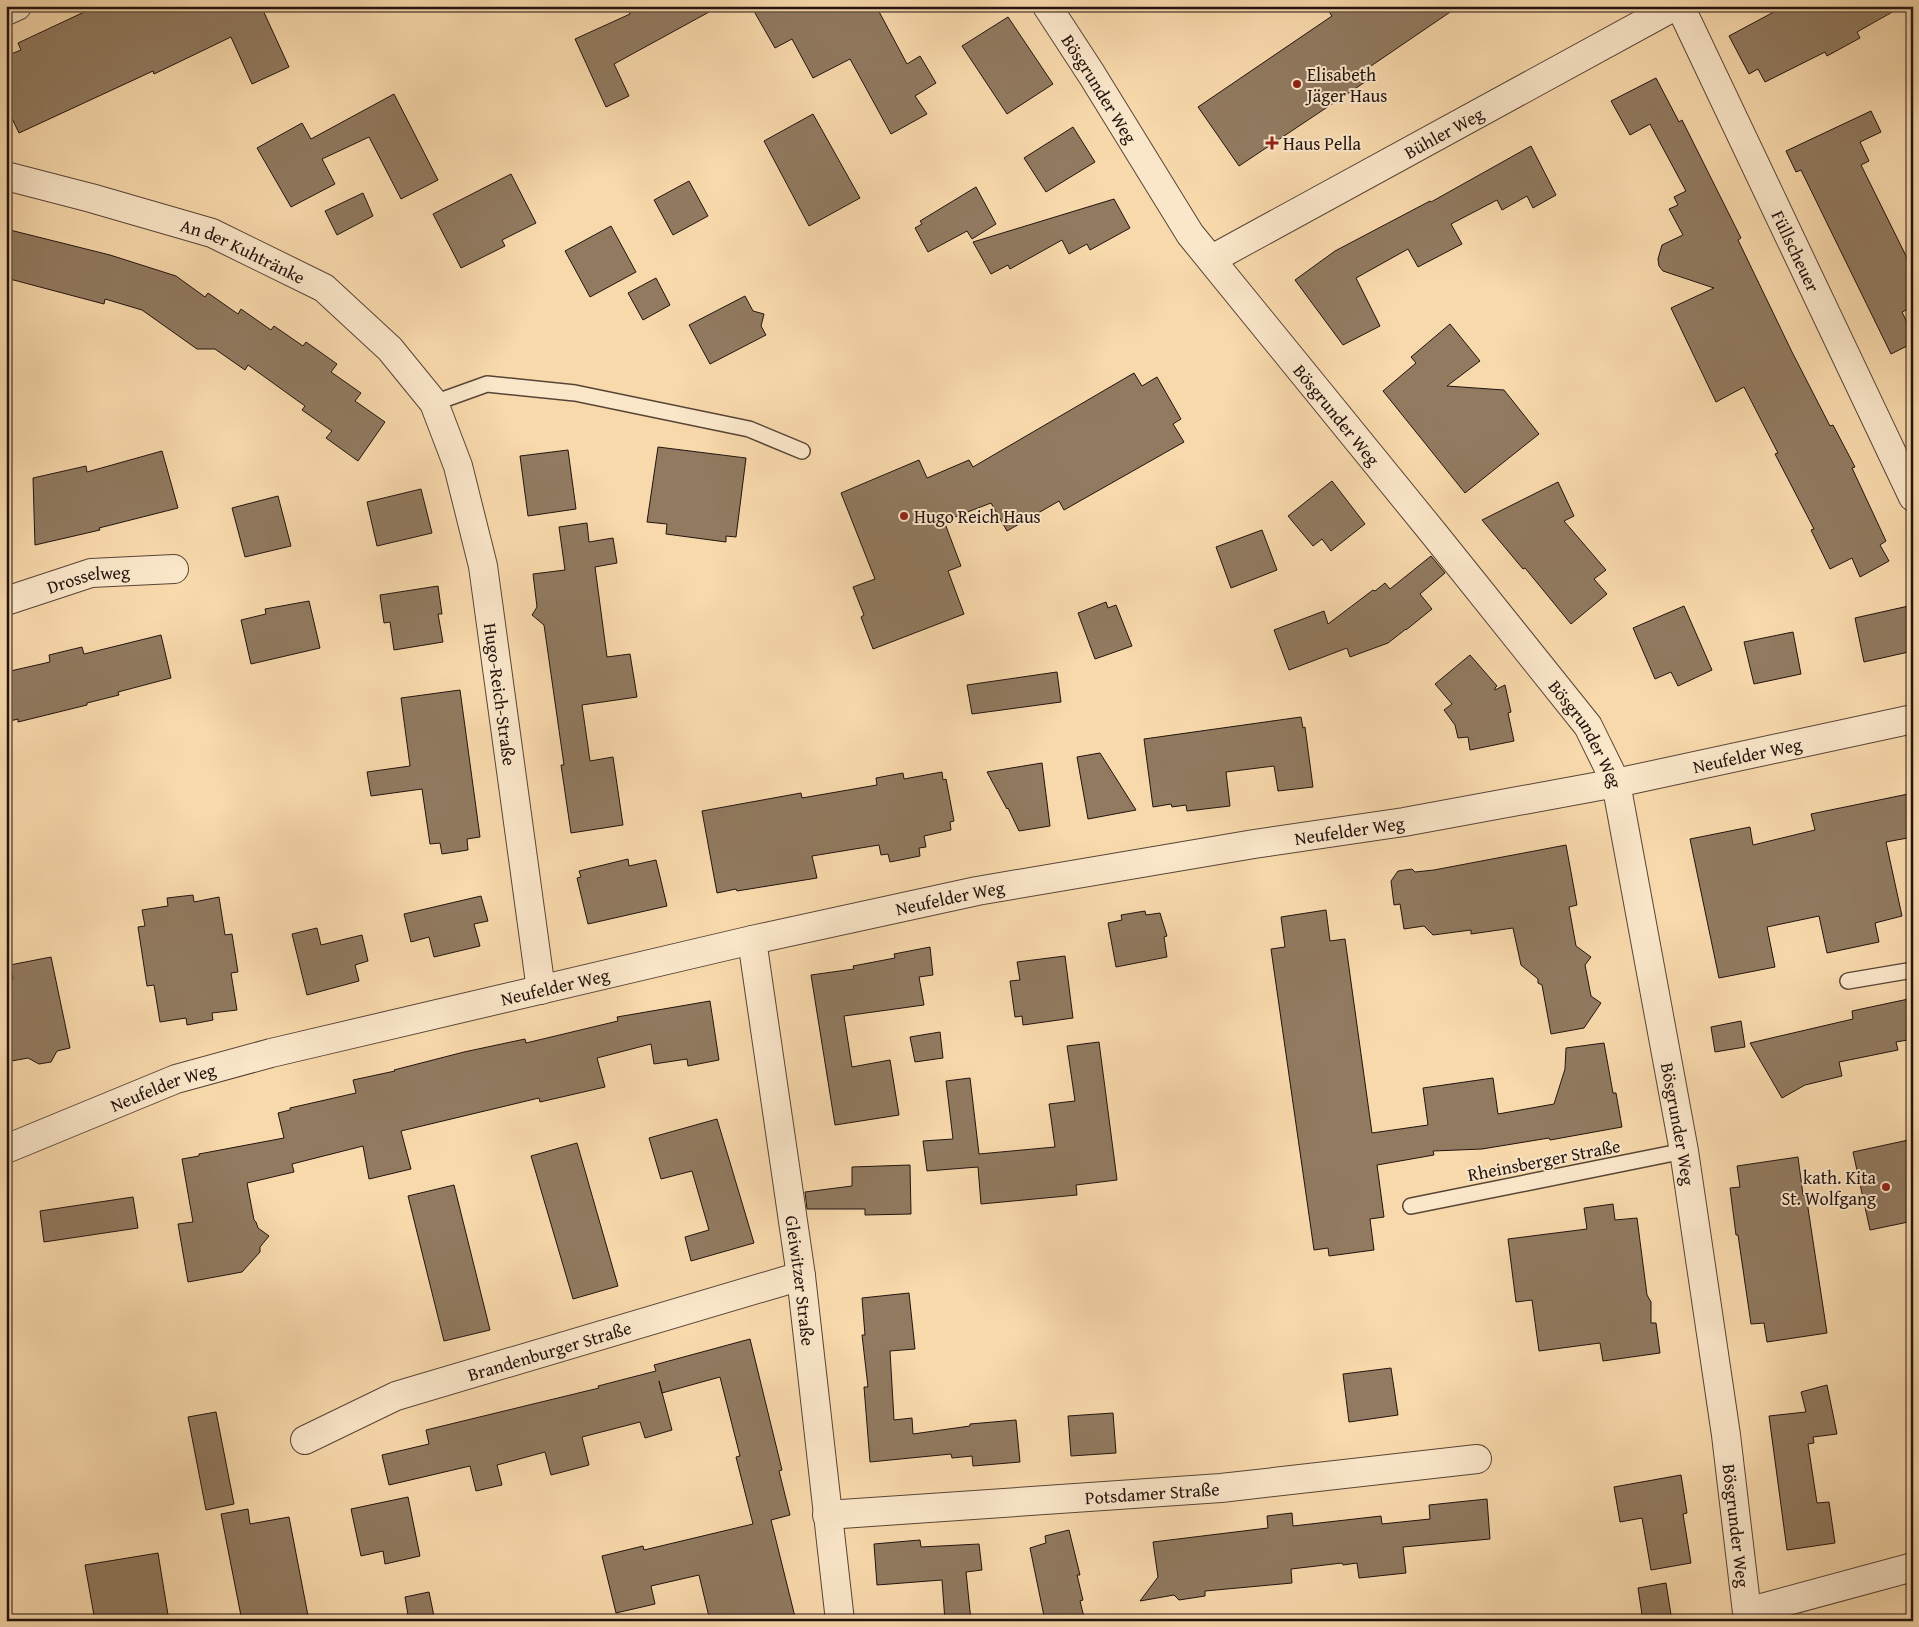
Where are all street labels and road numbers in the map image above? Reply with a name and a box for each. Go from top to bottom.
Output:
street label: Bösgrunder Weg [1055,29,1144,148]
street label: Bühler Weg [1399,100,1488,165]
street label: Füllscheuer [1765,205,1827,297]
street label: An der Kuhtränke [177,211,310,290]
street label: Bösgrunder Weg [1287,358,1387,471]
street label: Drosselweg [43,558,131,600]
street label: Hugo-Reich-Straße [477,621,524,767]
street label: Bösgrunder Weg [1542,674,1630,790]
street label: Neufelder Weg [1690,730,1804,780]
street label: Neufelder Weg [1293,809,1406,851]
street label: Neufelder Weg [893,873,1007,922]
street label: Neufelder Weg [498,960,612,1012]
street label: Neufelder Weg [106,1055,219,1118]
street label: Bösgrunder Weg [1654,1060,1702,1187]
street label: Rheinsberger Straße [1465,1132,1623,1188]
street label: Gleiwitzer Straße [779,1214,822,1347]
street label: Brandenburger Straße [464,1314,634,1388]
street label: Bösgrunder Weg [1716,1462,1757,1589]
street label: Potsdamer Straße [1084,1475,1221,1511]

